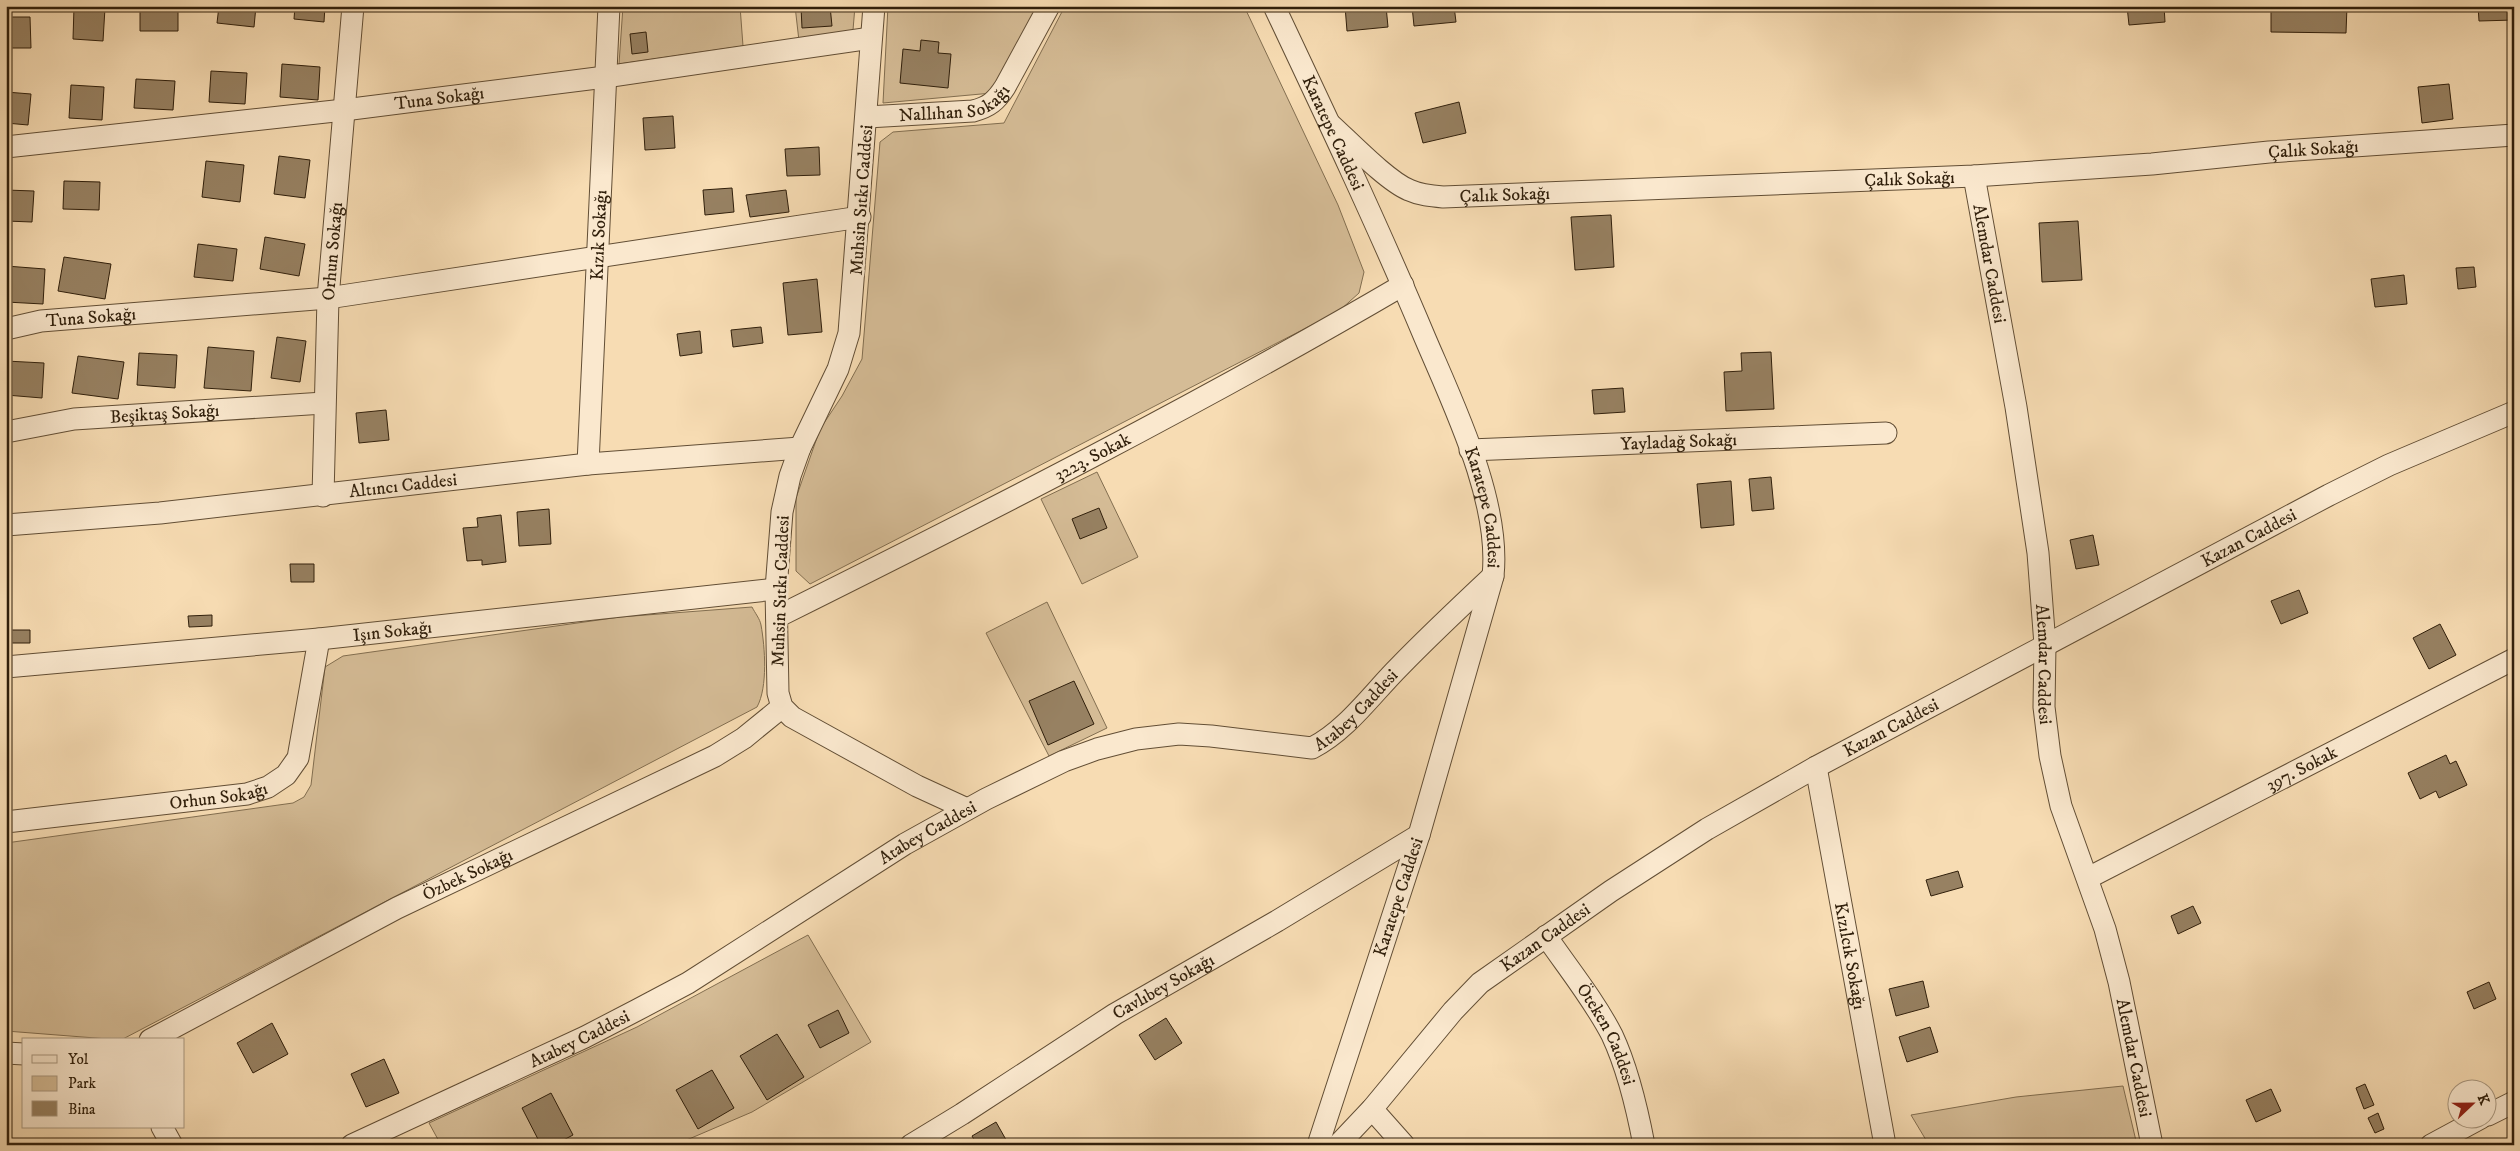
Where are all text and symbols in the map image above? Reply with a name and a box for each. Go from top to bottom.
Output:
street label: Karatepe Caddesi [1296,72,1369,194]
street label: Nallıhan Sokağı [898,81,1015,127]
street label: Tuna Sokağı [393,82,485,116]
street label: Muhsin Sıtkı Caddesi [846,124,878,276]
street label: Çalık Sokağı [2267,136,2359,164]
street label: Çalık Sokağı [1864,167,1955,192]
street label: Çalık Sokağı [1459,183,1551,208]
street label: Kızık Sokağı [586,189,613,281]
street label: Orhun Sokağı [318,201,348,301]
street label: Alemdar Caddesi [1967,202,2011,325]
street label: Tuna Sokağı [45,303,137,333]
street label: Beşiktaş Sokağı [109,400,220,429]
street label: 3223. Sokak [1051,428,1135,486]
street label: Yayladağ Sokağı [1620,429,1738,456]
street label: Karatepe Caddesi [1459,444,1504,569]
street label: Altıncı Caddesi [348,469,458,503]
street label: Kazan Caddesi [2198,504,2301,573]
street label: Muhsin Sıtkı Caddesi [767,515,795,667]
street label: Alemdar Caddesi [2030,603,2056,726]
street label: Işın Sokağı [352,617,433,647]
street label: Atabey Caddesi [1310,665,1403,757]
street label: Kazan Caddesi [1840,694,1943,762]
street label: 397. Sokak [2263,742,2341,797]
street label: Orhun Sokağı [168,778,271,815]
street label: Atabey Caddesi [875,797,980,870]
street label: Karatepe Caddesi [1369,835,1429,960]
street label: Özbek Sokağı [419,844,516,906]
street label: Kazan Caddesi [1496,899,1595,977]
street label: Kızılcık Sokağı [1829,901,1870,1011]
street label: Cavlıbey Sokağı [1109,949,1218,1025]
street label: Öteken Caddesi [1571,980,1640,1088]
street label: Alemdar Caddesi [2111,997,2156,1119]
street label: Atabey Caddesi [526,1006,634,1073]
legend [22,1038,185,1128]
text: Yol [68,1050,89,1069]
text: Park [68,1074,97,1093]
north arrow [2448,1078,2498,1128]
text: K [2473,1092,2494,1109]
text: Bina [68,1100,96,1119]

